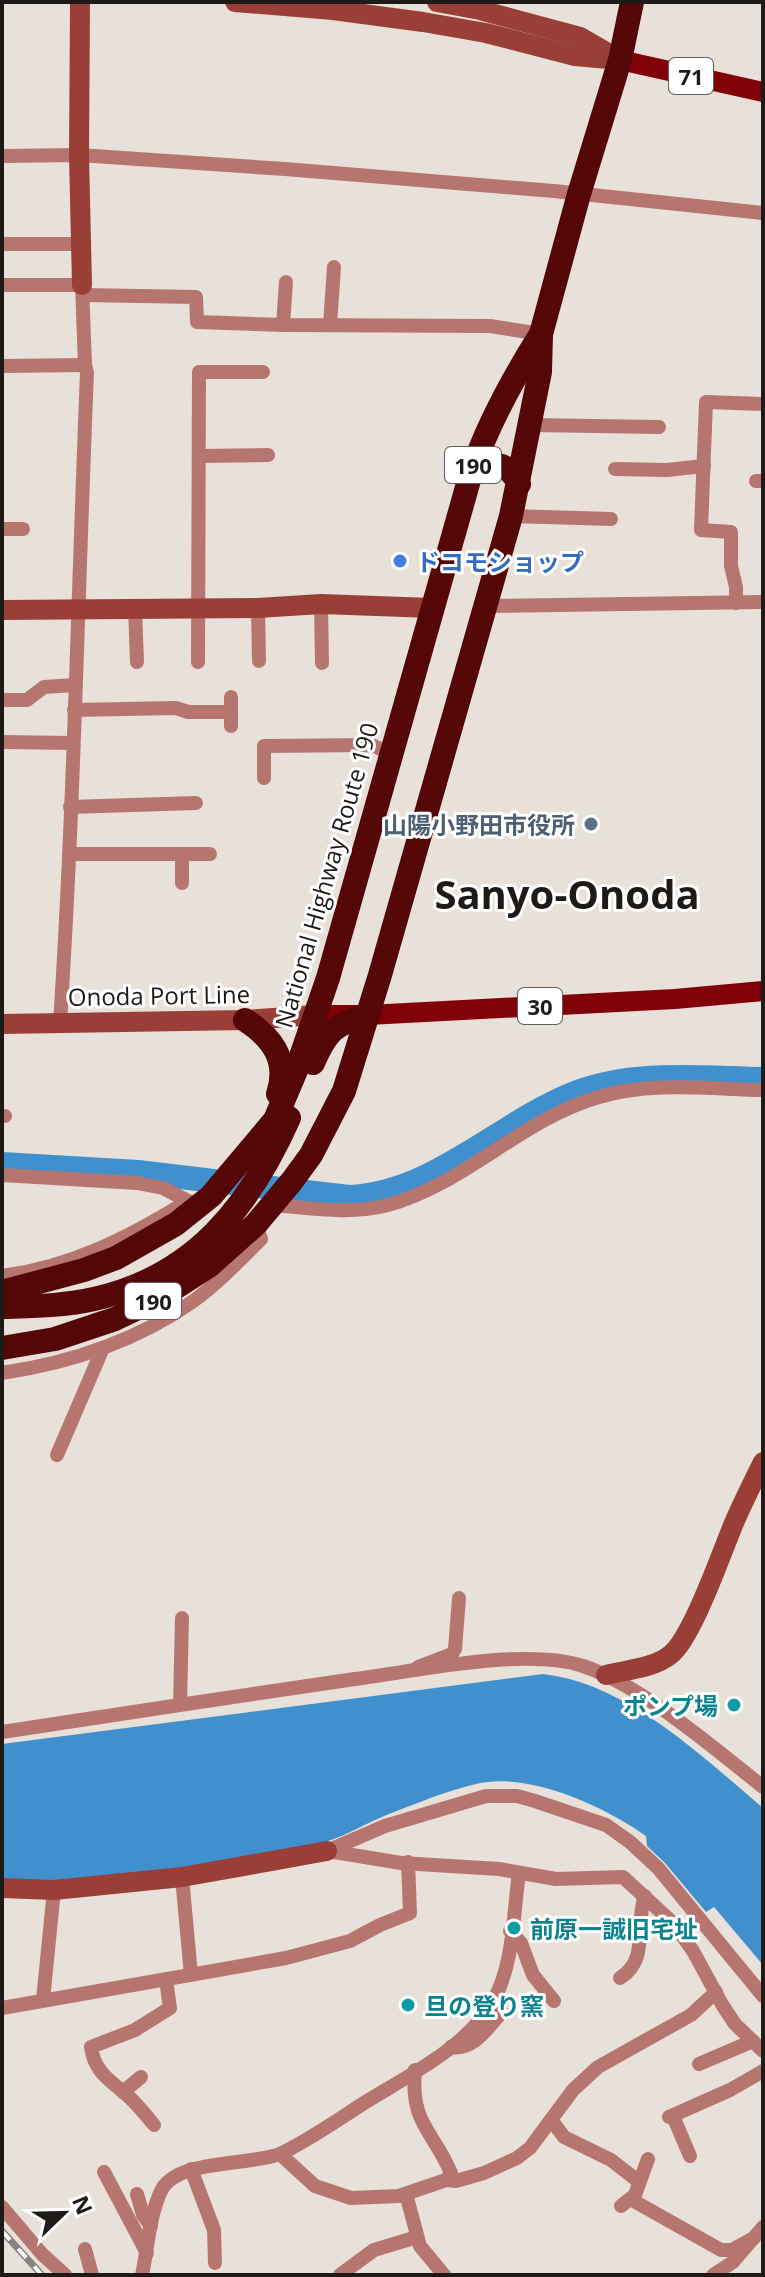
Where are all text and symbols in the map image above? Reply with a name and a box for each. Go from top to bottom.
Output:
road number: 71 [669,58,713,94]
road number: 190 [445,447,501,483]
place label: ドコモショップ [416,545,584,578]
marker: ドコモショップ [391,552,409,570]
street label: National Highway Route 190 [267,719,385,1031]
place label: 山陽小野田市役所 [383,808,575,841]
marker: 山陽小野田市役所 [582,815,600,833]
district label: Sanyo-Onoda [434,866,700,921]
street label: Onoda Port Line [68,977,250,1013]
road number: 30 [518,988,562,1024]
road number: 190 [125,1283,181,1319]
place label: ポンプ場 [623,1689,718,1722]
marker: ポンプ場 [725,1696,743,1714]
place label: 前原一誠旧宅址 [530,1912,698,1945]
marker: 前原一誠旧宅址 [505,1919,523,1937]
place label: 旦の登り窯 [424,1989,544,2022]
marker: 旦の登り窯 [399,1996,417,2014]
north arrow [24,2173,104,2253]
text: N [66,2191,101,2219]

